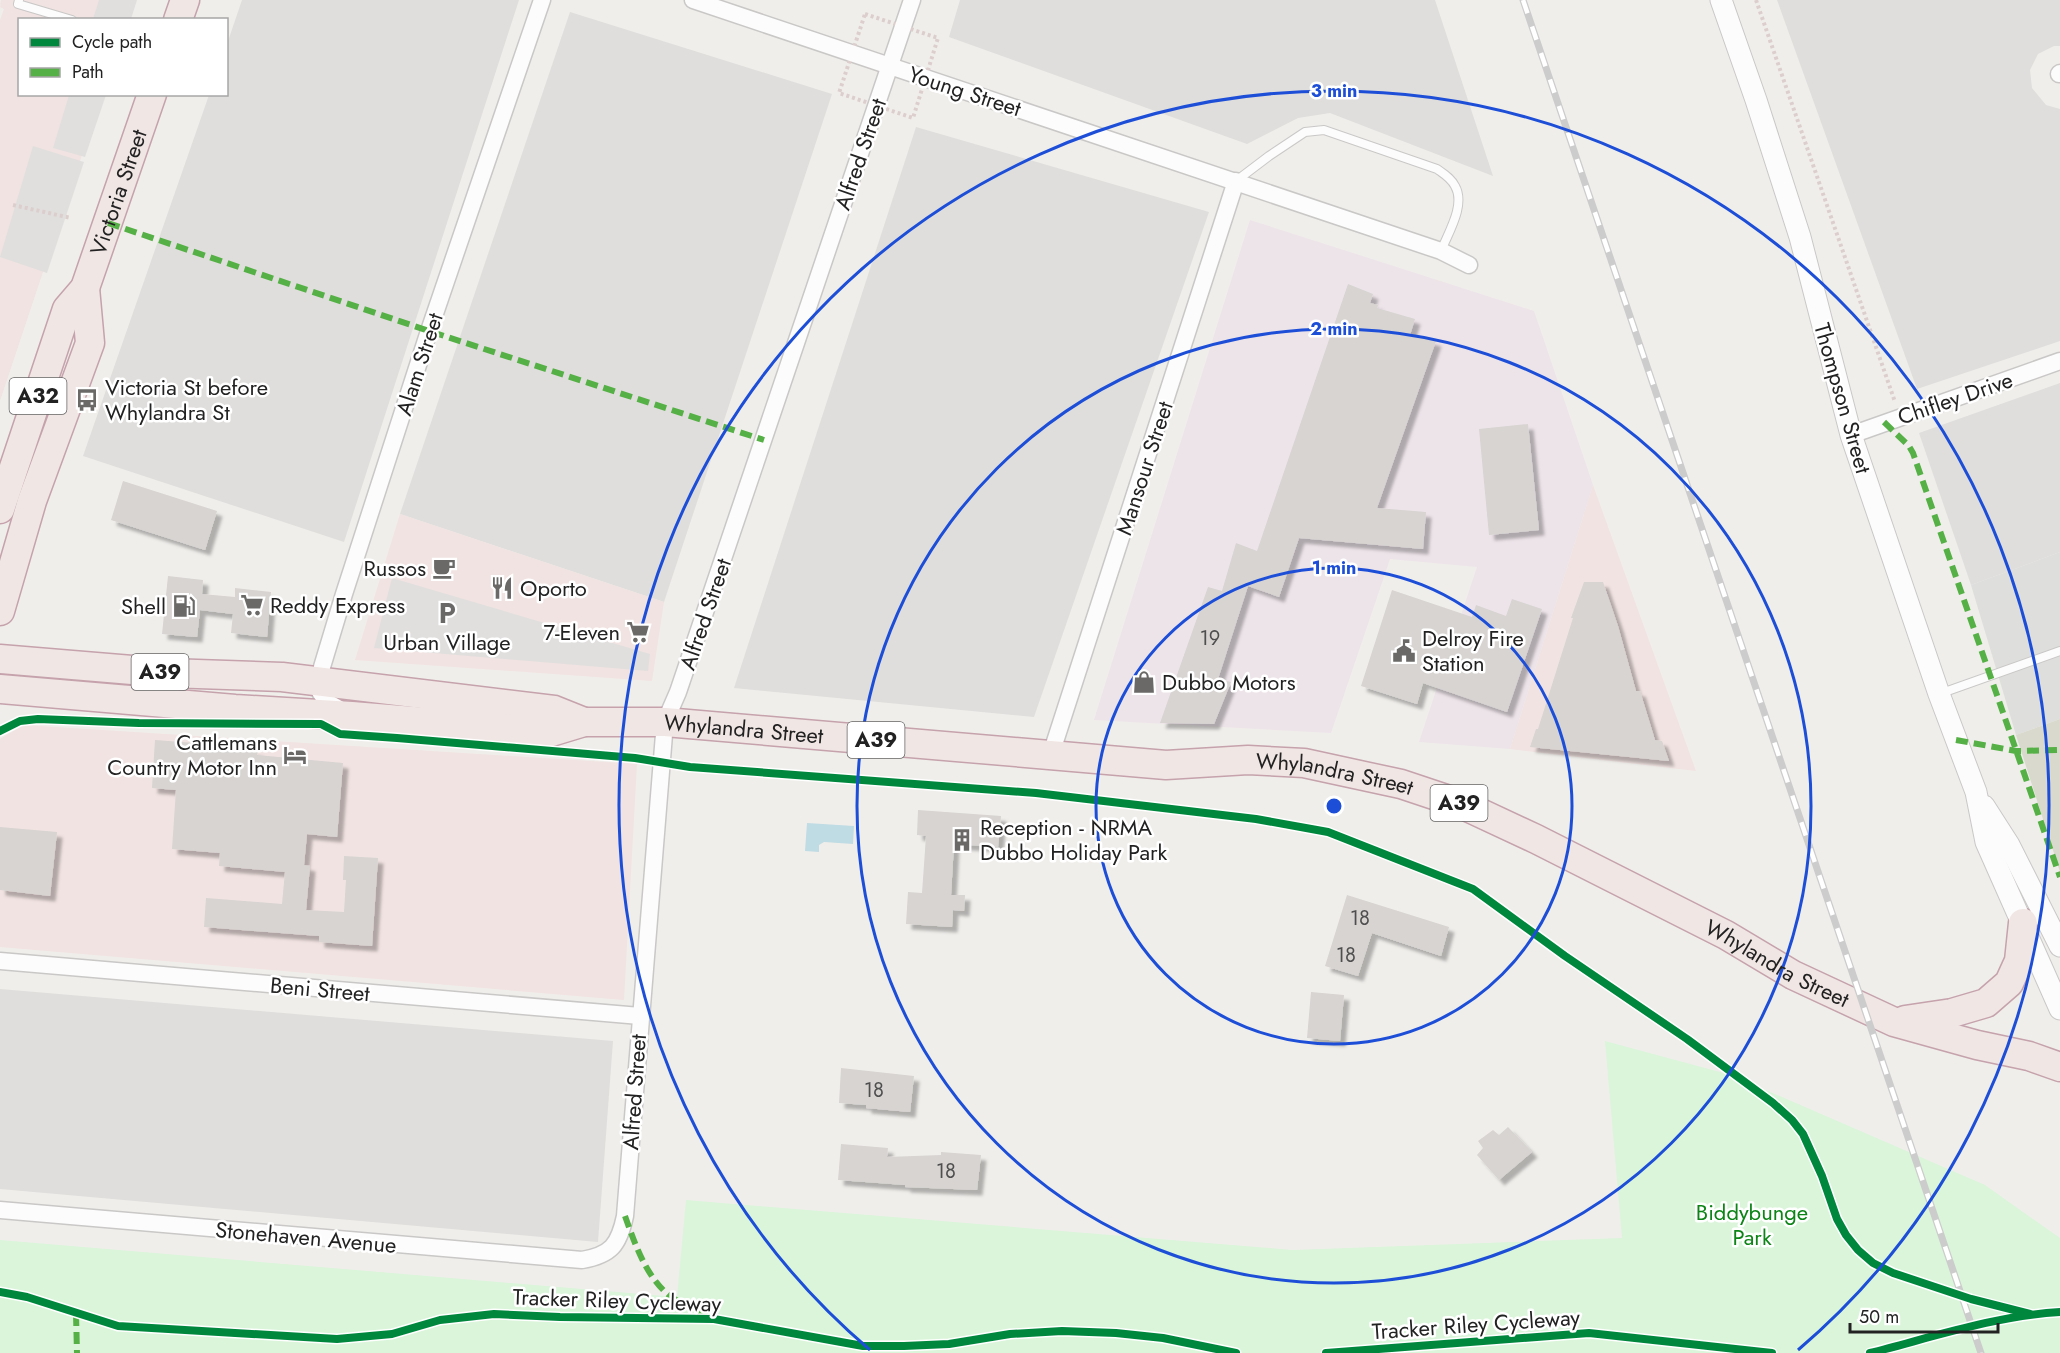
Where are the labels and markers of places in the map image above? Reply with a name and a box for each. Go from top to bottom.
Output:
place label: Victoria St before Whylandra St [105,371,268,428]
bus stop icon: Victoria St before Whylandra St [74,387,100,413]
place label: Russos [364,552,426,584]
cafe icon: Russos [431,555,457,581]
place label: Oporto [520,572,587,604]
restaurant icon: Oporto [489,575,515,601]
place label: Reddy Express [270,589,405,621]
place label: Shell [121,590,166,622]
supermarket icon: Reddy Express [239,592,265,618]
fuel station icon: Shell [171,593,197,619]
parking icon: Urban Village [434,600,460,626]
place label: 7-Eleven [543,616,620,648]
supermarket icon: 7-Eleven [625,619,651,645]
place label: Delroy Fire Station [1422,622,1524,679]
place label: Urban Village [383,626,511,658]
public building icon: Delroy Fire Station [1391,638,1417,664]
place label: Dubbo Motors [1162,666,1296,698]
shop icon: Dubbo Motors [1131,669,1157,695]
place label: Cattlemans Country Motor Inn [107,726,277,783]
hotel icon: Cattlemans Country Motor Inn [282,742,308,768]
centre of rings [1324,796,1344,816]
place label: Reception - NRMA Dubbo Holiday Park [980,811,1168,868]
building icon: Reception - NRMA Dubbo Holiday Park [949,827,975,853]

